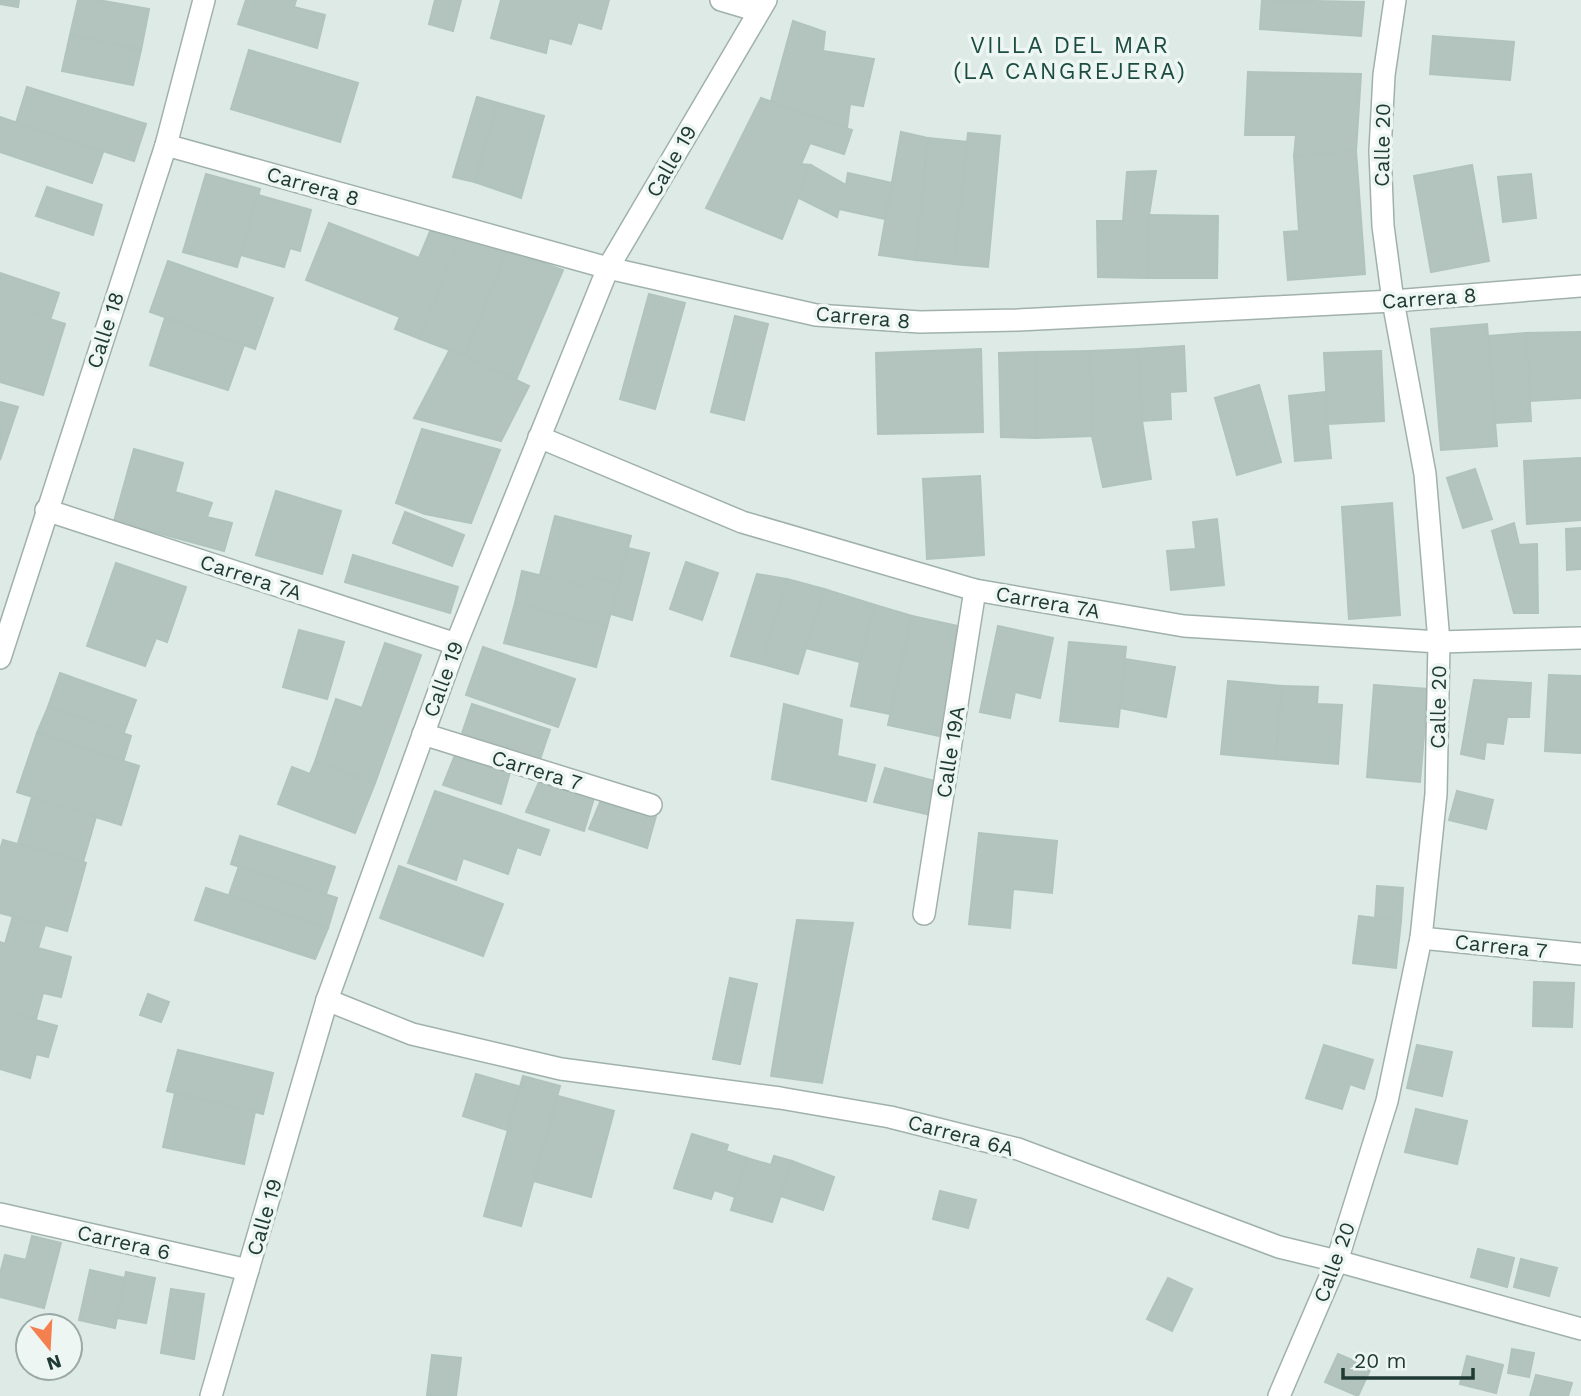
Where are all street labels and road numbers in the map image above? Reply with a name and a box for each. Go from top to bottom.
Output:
street label: Calle 20 [1369,103,1395,187]
street label: Calle 19 [640,120,702,202]
street label: Carrera 8 [264,161,362,211]
street label: Carrera 8 [1381,282,1477,314]
street label: Calle 18 [81,289,129,371]
street label: Carrera 8 [815,300,911,334]
street label: Carrera 7A [197,549,305,605]
street label: Carrera 7A [994,581,1102,624]
street label: Calle 19 [418,638,468,720]
street label: Calle 20 [1425,665,1451,749]
street label: Calle 19A [930,704,970,800]
street label: Carrera 7 [489,744,585,796]
street label: Carrera 7 [1453,929,1549,963]
street label: Carrera 6A [905,1109,1017,1161]
street label: Calle 19 [241,1176,287,1258]
street label: Calle 20 [1308,1218,1360,1306]
street label: Carrera 6 [75,1219,173,1265]

